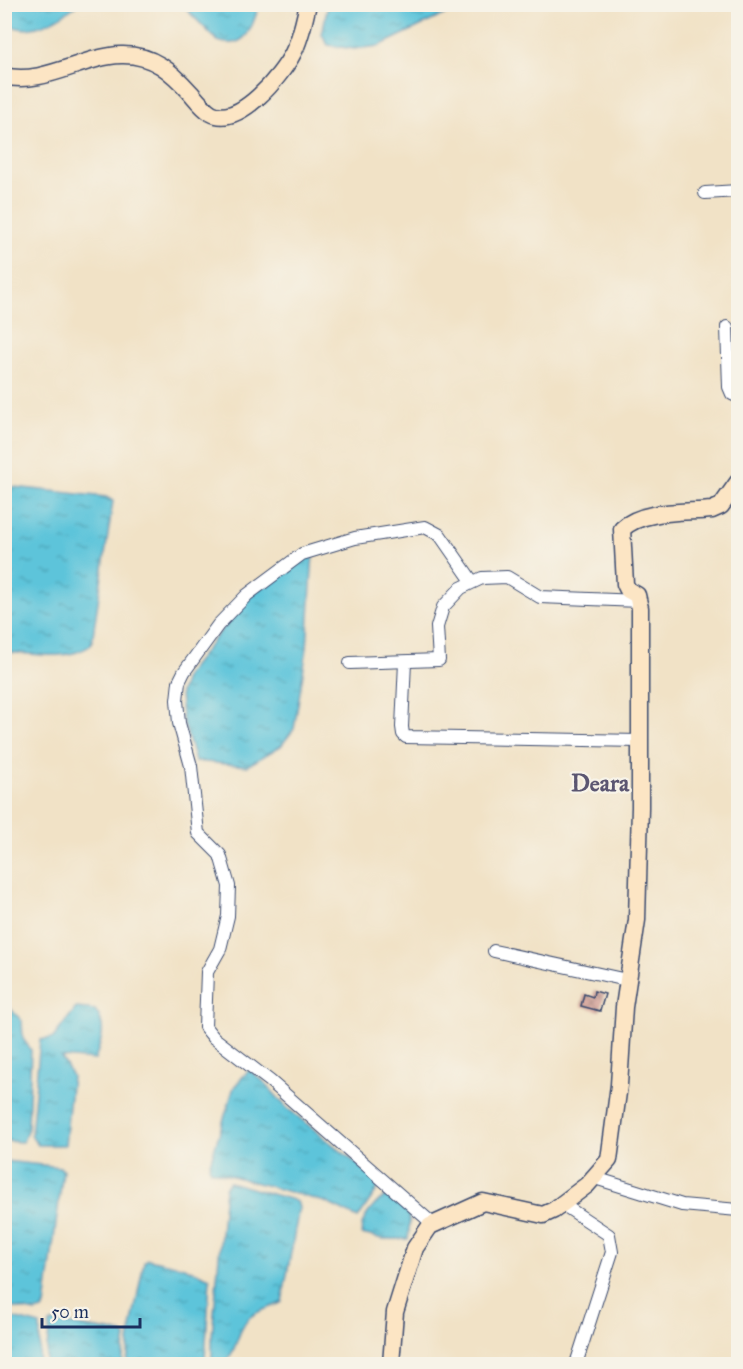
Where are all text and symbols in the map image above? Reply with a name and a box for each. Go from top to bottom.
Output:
district label: Deara [571,768,630,798]
scale bar [42,1291,140,1329]
text: 50 m [51,1301,89,1323]

